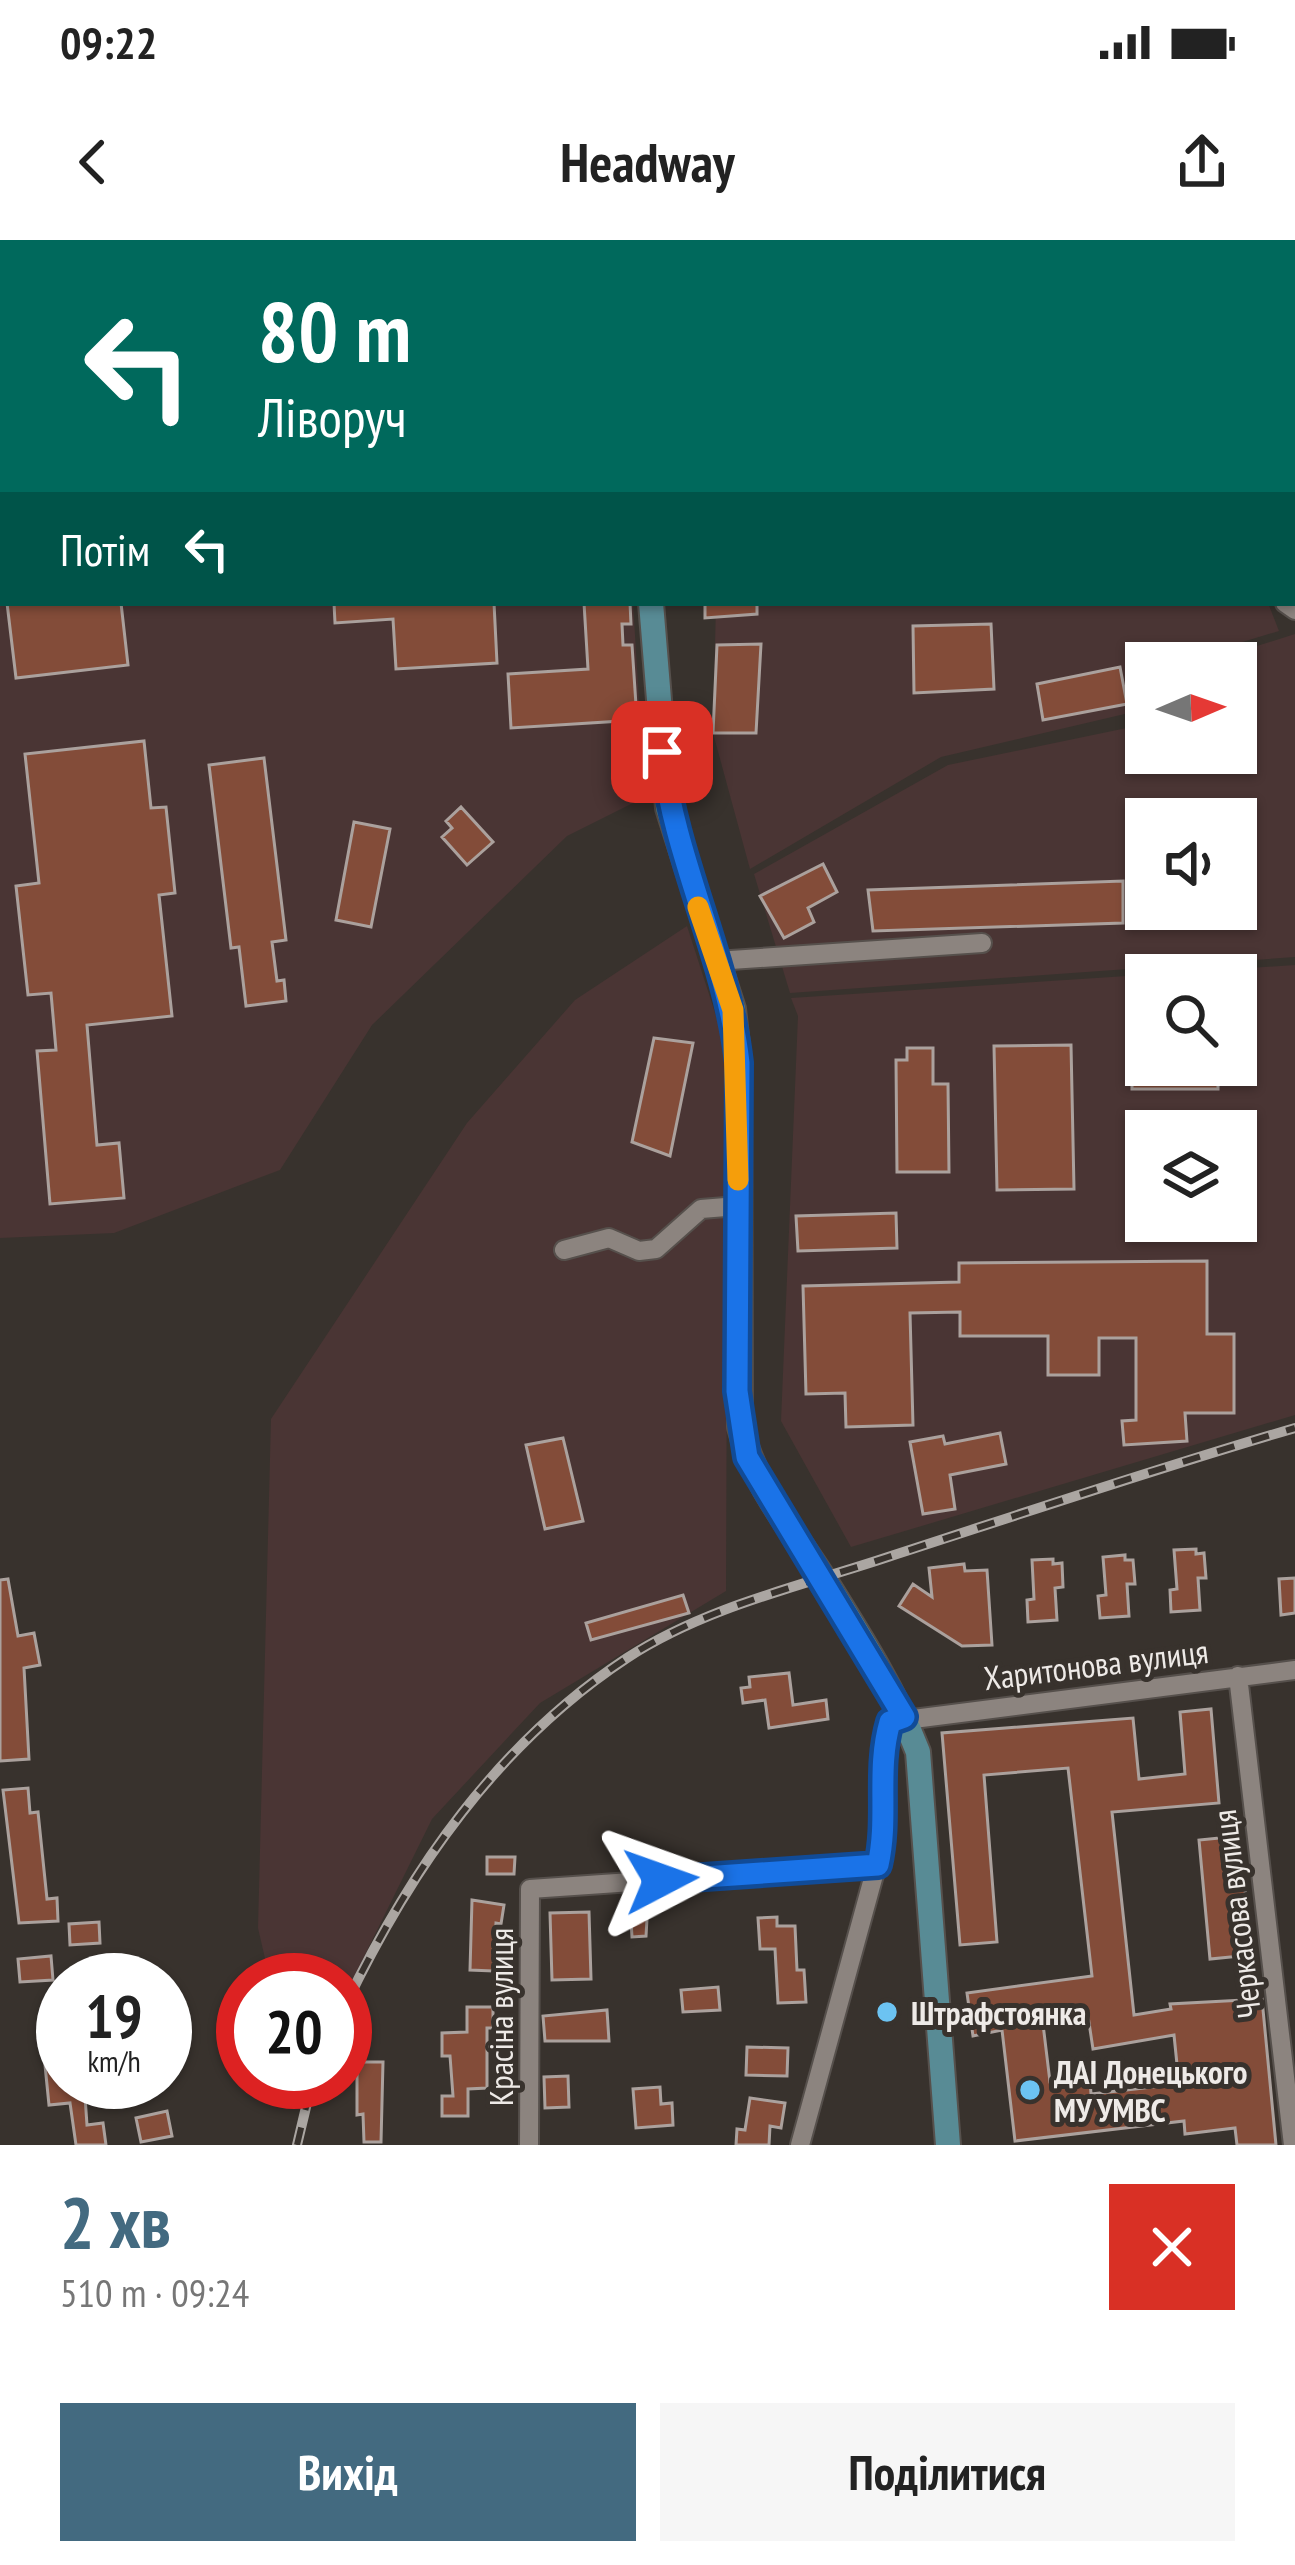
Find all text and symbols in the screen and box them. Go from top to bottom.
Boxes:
text: 09:22 [60,13,157,71]
text: Headway [560,127,735,197]
icon: back [60,129,126,195]
icon: share [1169,129,1235,195]
text: 80 m [258,276,411,385]
icon: left [60,288,216,444]
text: Ліворуч [258,382,407,452]
icon: left [174,516,240,582]
text: Потім [60,520,150,578]
north arrow [1125,642,1257,774]
map controls [1125,642,1257,1242]
pin [611,701,713,803]
icon: arrive [629,719,695,785]
button: sound [1125,798,1257,930]
button: search [1125,954,1257,1086]
button: layers [1125,1110,1257,1242]
street label: Харитонова вулиця [981,1629,1211,1699]
street label: Черкасова вулиця [1202,1807,1270,2021]
position arrow [598,1817,724,1943]
street label: Красіна вулиця [479,1928,522,2106]
speed limit sign: 20 [216,1953,372,2109]
text: 19 [85,1977,143,2055]
place label: Штрафстоянка [911,1991,1087,2034]
marker: Штрафстоянка [874,1999,900,2025]
text: km/h [87,2041,141,2080]
place label: ДАІ Донецького МУ УМВС [1054,2050,1247,2131]
marker: ДАІ Донецького МУ УМВС [1017,2077,1043,2103]
text: 2 хв [60,2175,171,2268]
button: close [1109,2184,1235,2310]
text: 510 m · 09:24 [60,2267,249,2318]
button: Вихід [60,2403,636,2541]
button: Поділитися [660,2403,1235,2541]

